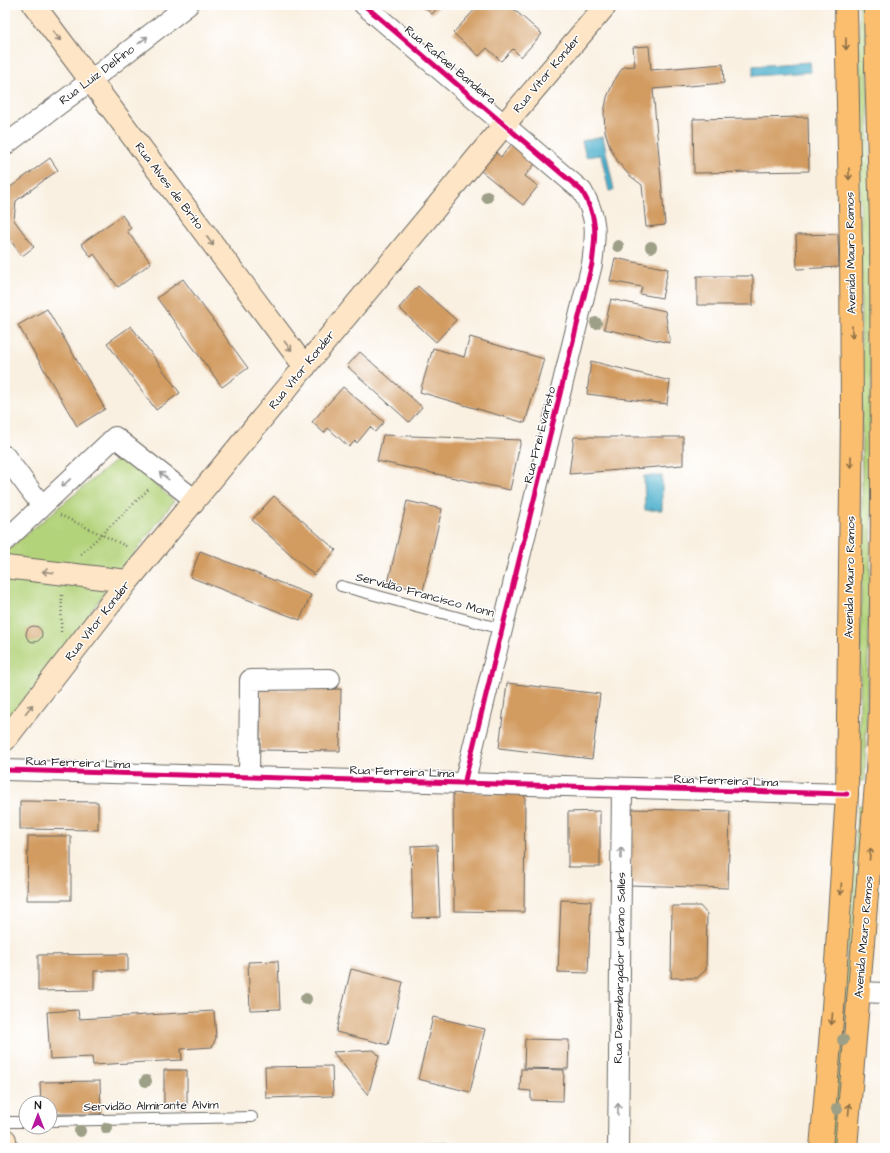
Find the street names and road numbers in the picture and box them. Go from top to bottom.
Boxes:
street label: Rua Rafael Bandeira [401,22,499,108]
street label: Rua Vitor Konder [509,31,585,117]
street label: Rua Luiz Delfino [56,41,138,109]
street label: Rua Alves de Brito [131,139,207,233]
street label: Avenida Mauro Ramos [841,192,861,314]
street label: Rua Vitor Konder [265,327,339,413]
street label: Rua Frei Evaristo [520,385,560,485]
street label: Avenida Mauro Ramos [840,516,860,638]
street label: Servidão Francisco Monn [354,568,496,622]
street label: Rua Vitor Konder [61,577,135,665]
street label: Rua Ferreira Lima [25,753,131,773]
street label: Rua Ferreira Lima [349,762,455,782]
street label: Rua Ferreira Lima [673,771,779,791]
street label: Rua Desembargador Urbano Salles [610,872,631,1064]
street label: Avenida Mauro Ramos [850,875,878,999]
street label: Servidão Almirante Alvim [83,1096,219,1116]

